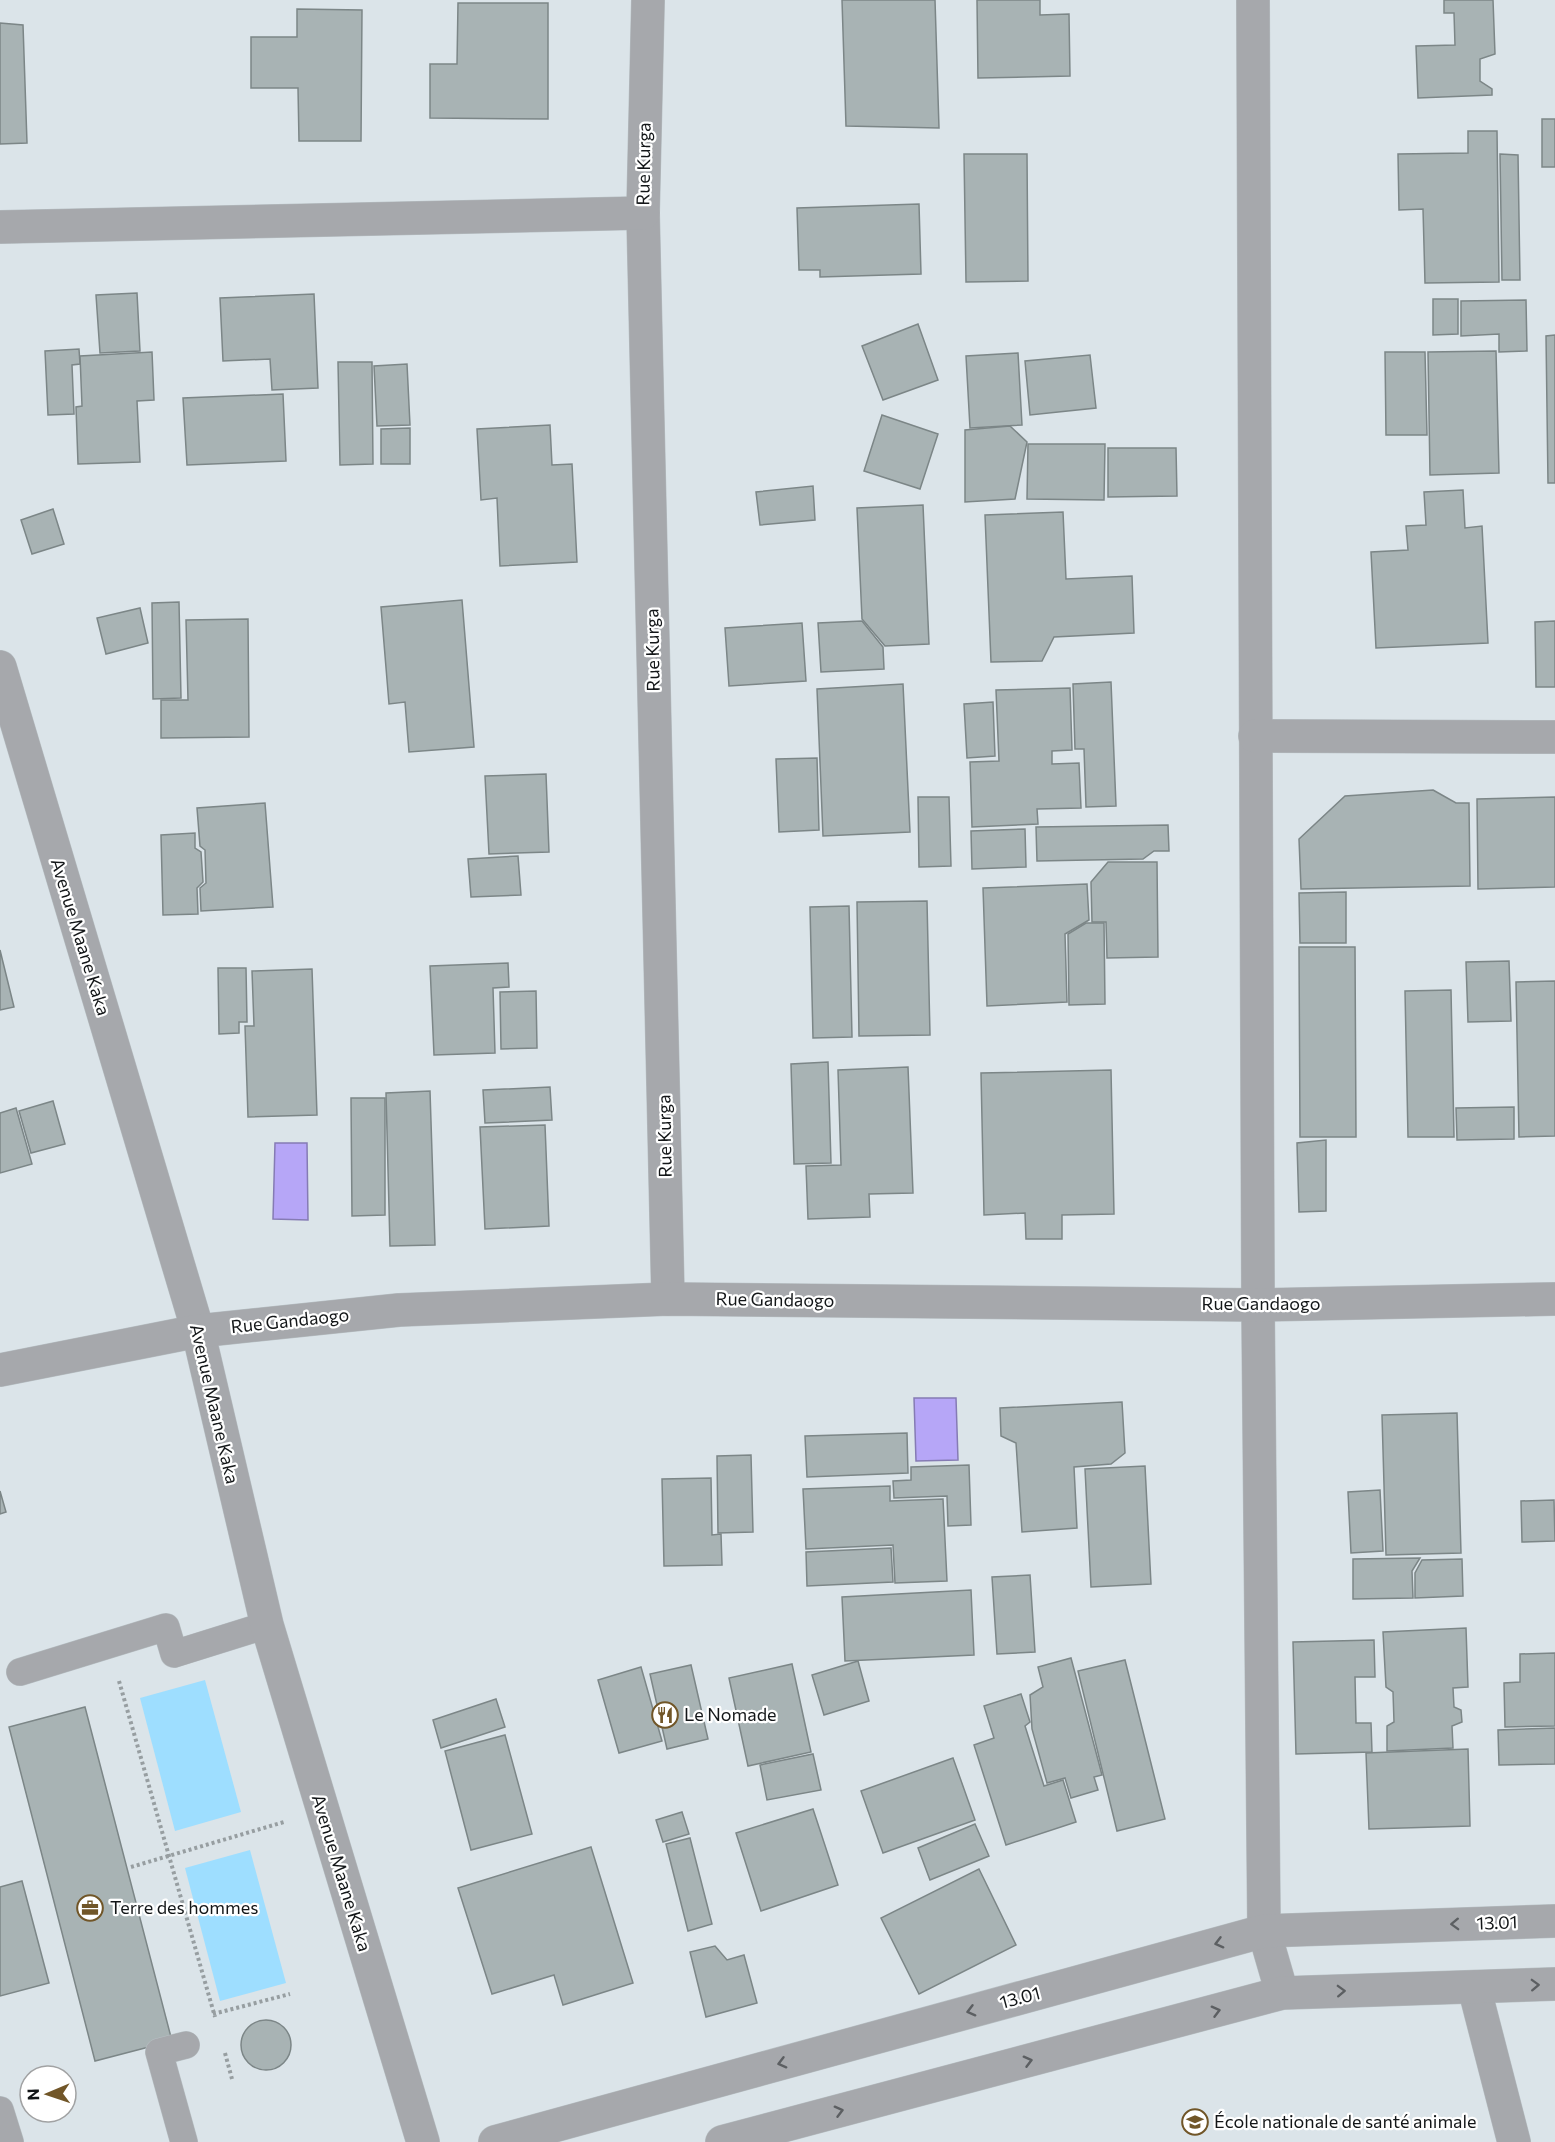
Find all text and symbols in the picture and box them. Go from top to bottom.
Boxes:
street label: Rue Kurga [631,122,655,206]
street label: Rue Kurga [640,608,664,692]
street label: Avenue Maane Kaka [47,855,115,1018]
street label: Rue Kurga [652,1094,676,1178]
street label: Rue Gandaogo [715,1287,835,1311]
street label: Rue Gandaogo [1202,1292,1320,1314]
street label: Rue Gandaogo [230,1303,350,1337]
street label: Avenue Maane Kaka [186,1322,244,1486]
restaurant icon: Le Nomade [650,1700,680,1730]
place label: Le Nomade [684,1703,777,1725]
street label: Avenue Maane Kaka [308,1791,376,1954]
office icon: Terre des hommes [75,1893,105,1923]
place label: Terre des hommes [110,1896,258,1918]
street label: 13.01 [1476,1910,1518,1934]
one-way arrow [1450,1918,1459,1930]
one-way arrow [1214,1936,1225,1948]
one-way arrow [1531,1978,1540,1991]
street label: 13.01 [997,1981,1042,2013]
one-way arrow [1336,1985,1345,1998]
one-way arrow [966,2004,976,2017]
one-way arrow [1211,2006,1221,2018]
one-way arrow [778,2056,788,2068]
one-way arrow [1022,2056,1033,2068]
north arrow [18,2064,78,2124]
text: N [23,2088,42,2101]
one-way arrow [834,2106,844,2118]
school or university icon: École nationale de santé animale [1180,2107,1210,2137]
place label: École nationale de santé animale [1214,2110,1477,2132]

